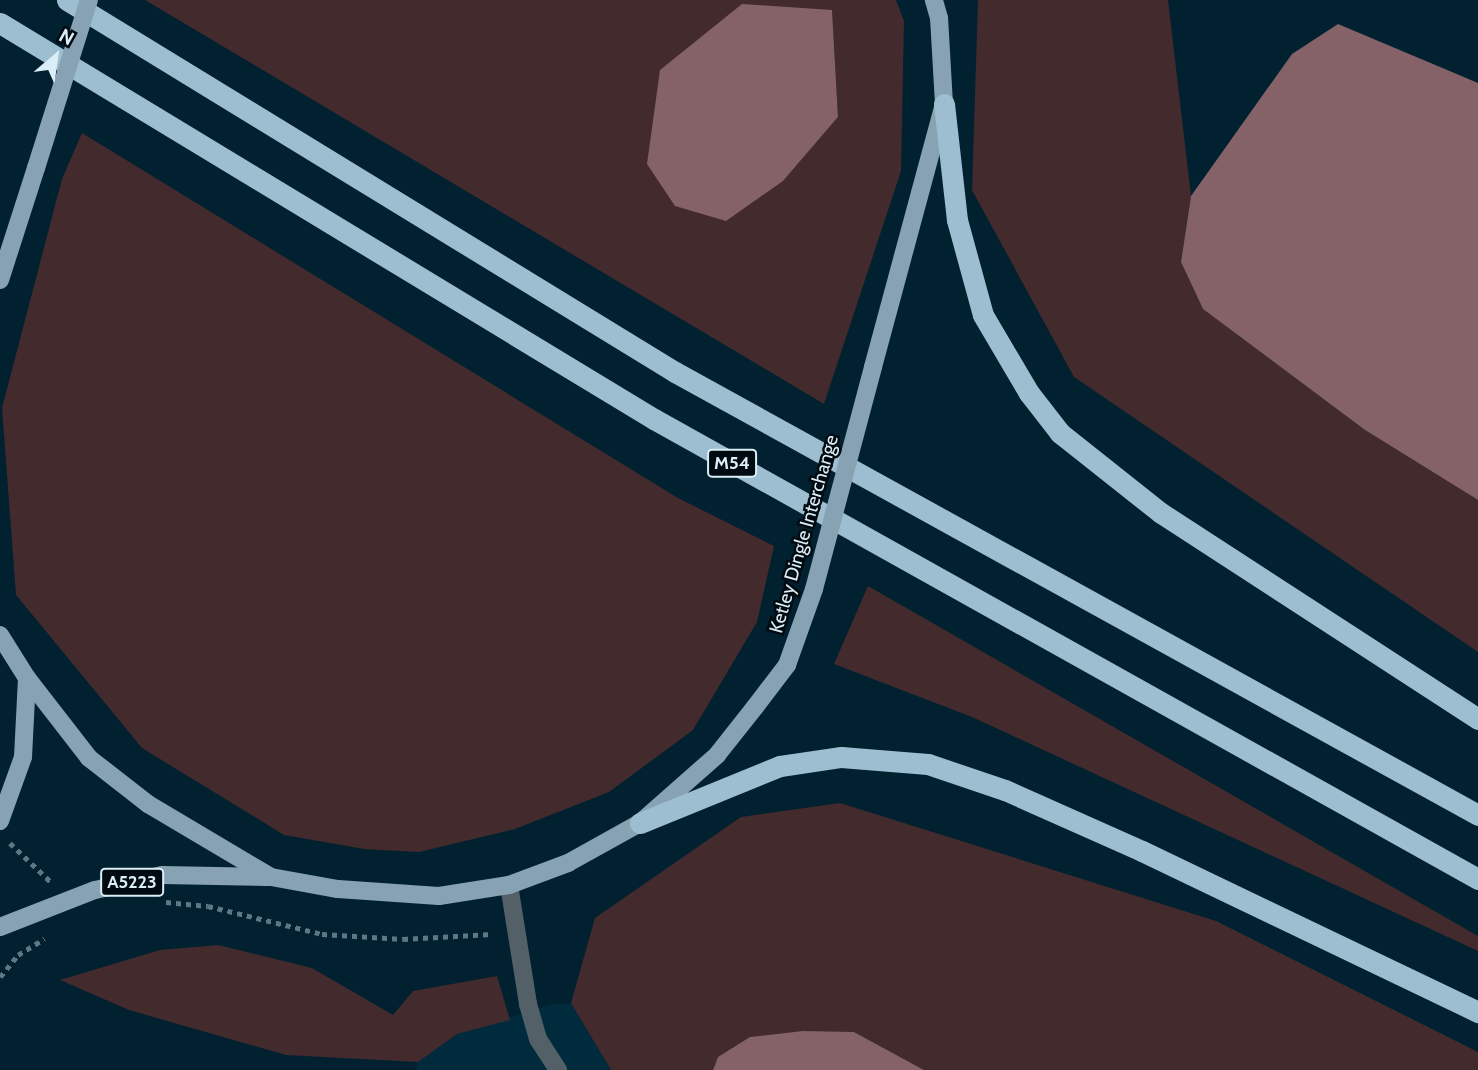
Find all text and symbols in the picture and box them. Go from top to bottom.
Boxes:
north arrow [21,21,91,91]
text: N [55,24,78,51]
street label: Ketley Dingle Interchange [765,432,843,636]
road number: M54 [706,448,758,477]
road number: A5223 [99,868,165,897]

